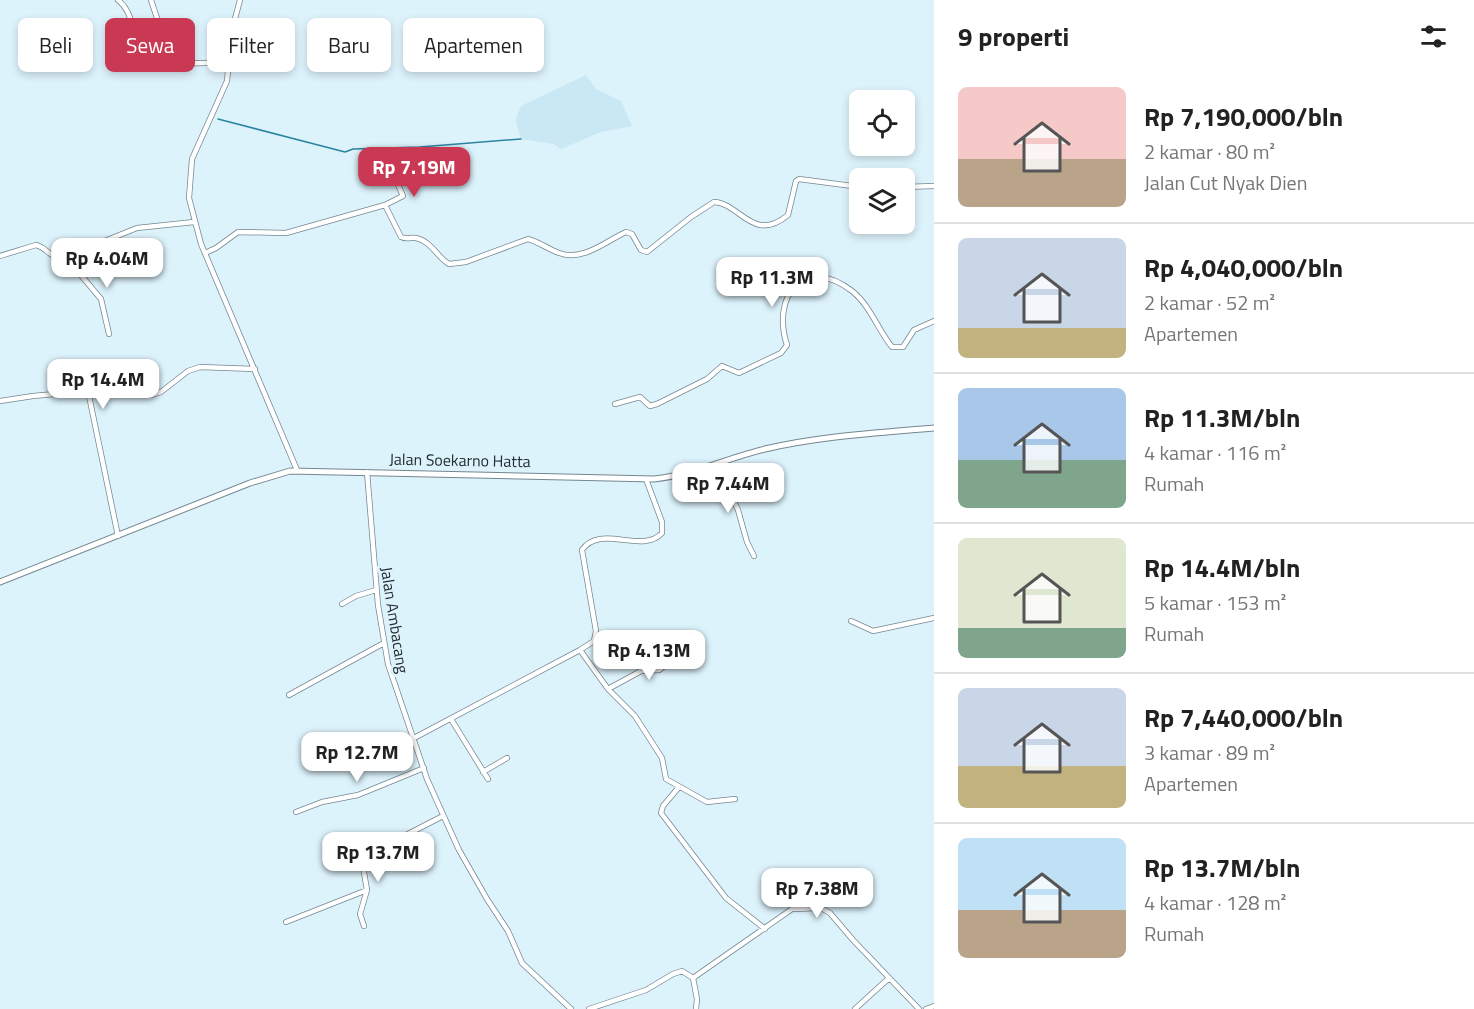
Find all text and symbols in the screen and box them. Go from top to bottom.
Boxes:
text: 9 properti [958,17,1069,56]
chip: Beli [18,18,93,72]
chip: Sewa [105,18,195,72]
chip: Filter [207,18,295,72]
chip: Baru [307,18,391,72]
chip: Apartemen [403,18,544,72]
icon: filters [1417,20,1450,53]
map controls [849,90,915,234]
button: locate [849,90,915,156]
text: Rp 7,190,000/bln [1144,97,1343,136]
icon: home [1006,111,1078,183]
text: 2 kamar · 80 m² [1144,136,1275,167]
pin: Rp 7.19M [352,147,476,198]
text: Rp 7.19M [372,151,456,182]
text: Jalan Cut Nyak Dien [1144,167,1307,198]
button: layers [849,168,915,234]
pin: Rp 4.04M [45,238,169,289]
text: Rp 4.04M [65,242,149,273]
text: Rp 4,040,000/bln [1144,248,1343,287]
pin: Rp 11.3M [710,257,834,308]
text: Rp 11.3M [730,261,814,292]
icon: home [1006,262,1078,334]
text: 2 kamar · 52 m² [1144,287,1275,318]
text: Apartemen [1144,318,1238,349]
pin: Rp 14.4M [41,359,165,410]
text: Rp 14.4M [61,363,145,394]
text: Rp 11.3M/bln [1144,398,1300,437]
icon: home [1006,412,1078,484]
text: 4 kamar · 116 m² [1144,437,1286,468]
street label: Jalan Soekarno Hatta [389,447,531,473]
pin: Rp 7.44M [666,463,790,514]
text: Rp 7.44M [686,467,770,498]
text: Rumah [1144,468,1204,499]
text: Rp 14.4M/bln [1144,548,1300,587]
icon: home [1006,562,1078,634]
street label: Jalan Ambacang [375,565,415,675]
text: 5 kamar · 153 m² [1144,587,1286,618]
text: Rumah [1144,618,1204,649]
pin: Rp 4.13M [587,630,711,681]
text: Rp 4.13M [607,634,691,665]
text: Rp 7,440,000/bln [1144,698,1343,737]
icon: home [1006,712,1078,784]
pin: Rp 12.7M [295,732,419,783]
text: Rp 12.7M [315,736,399,767]
text: 3 kamar · 89 m² [1144,737,1275,768]
text: Apartemen [1144,768,1238,799]
pin: Rp 13.7M [316,832,440,883]
text: Rp 13.7M [336,836,420,867]
text: Rp 13.7M/bln [1144,848,1300,887]
icon: home [1006,862,1078,934]
pin: Rp 7.38M [755,868,879,919]
text: Rp 7.38M [775,872,859,903]
text: 4 kamar · 128 m² [1144,887,1286,918]
text: Rumah [1144,918,1204,949]

